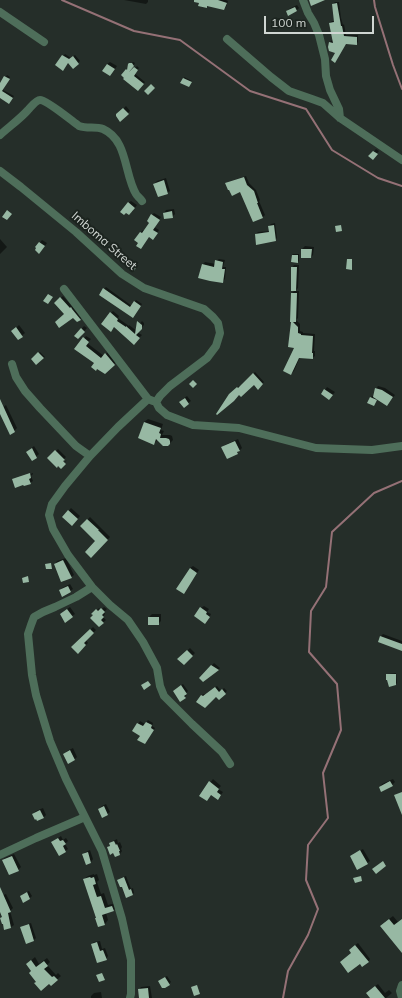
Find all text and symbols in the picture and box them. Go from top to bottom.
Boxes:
scale bar [266,8,376,34]
text: 100 m [271,15,306,30]
street label: Imboma Street [68,209,140,273]

